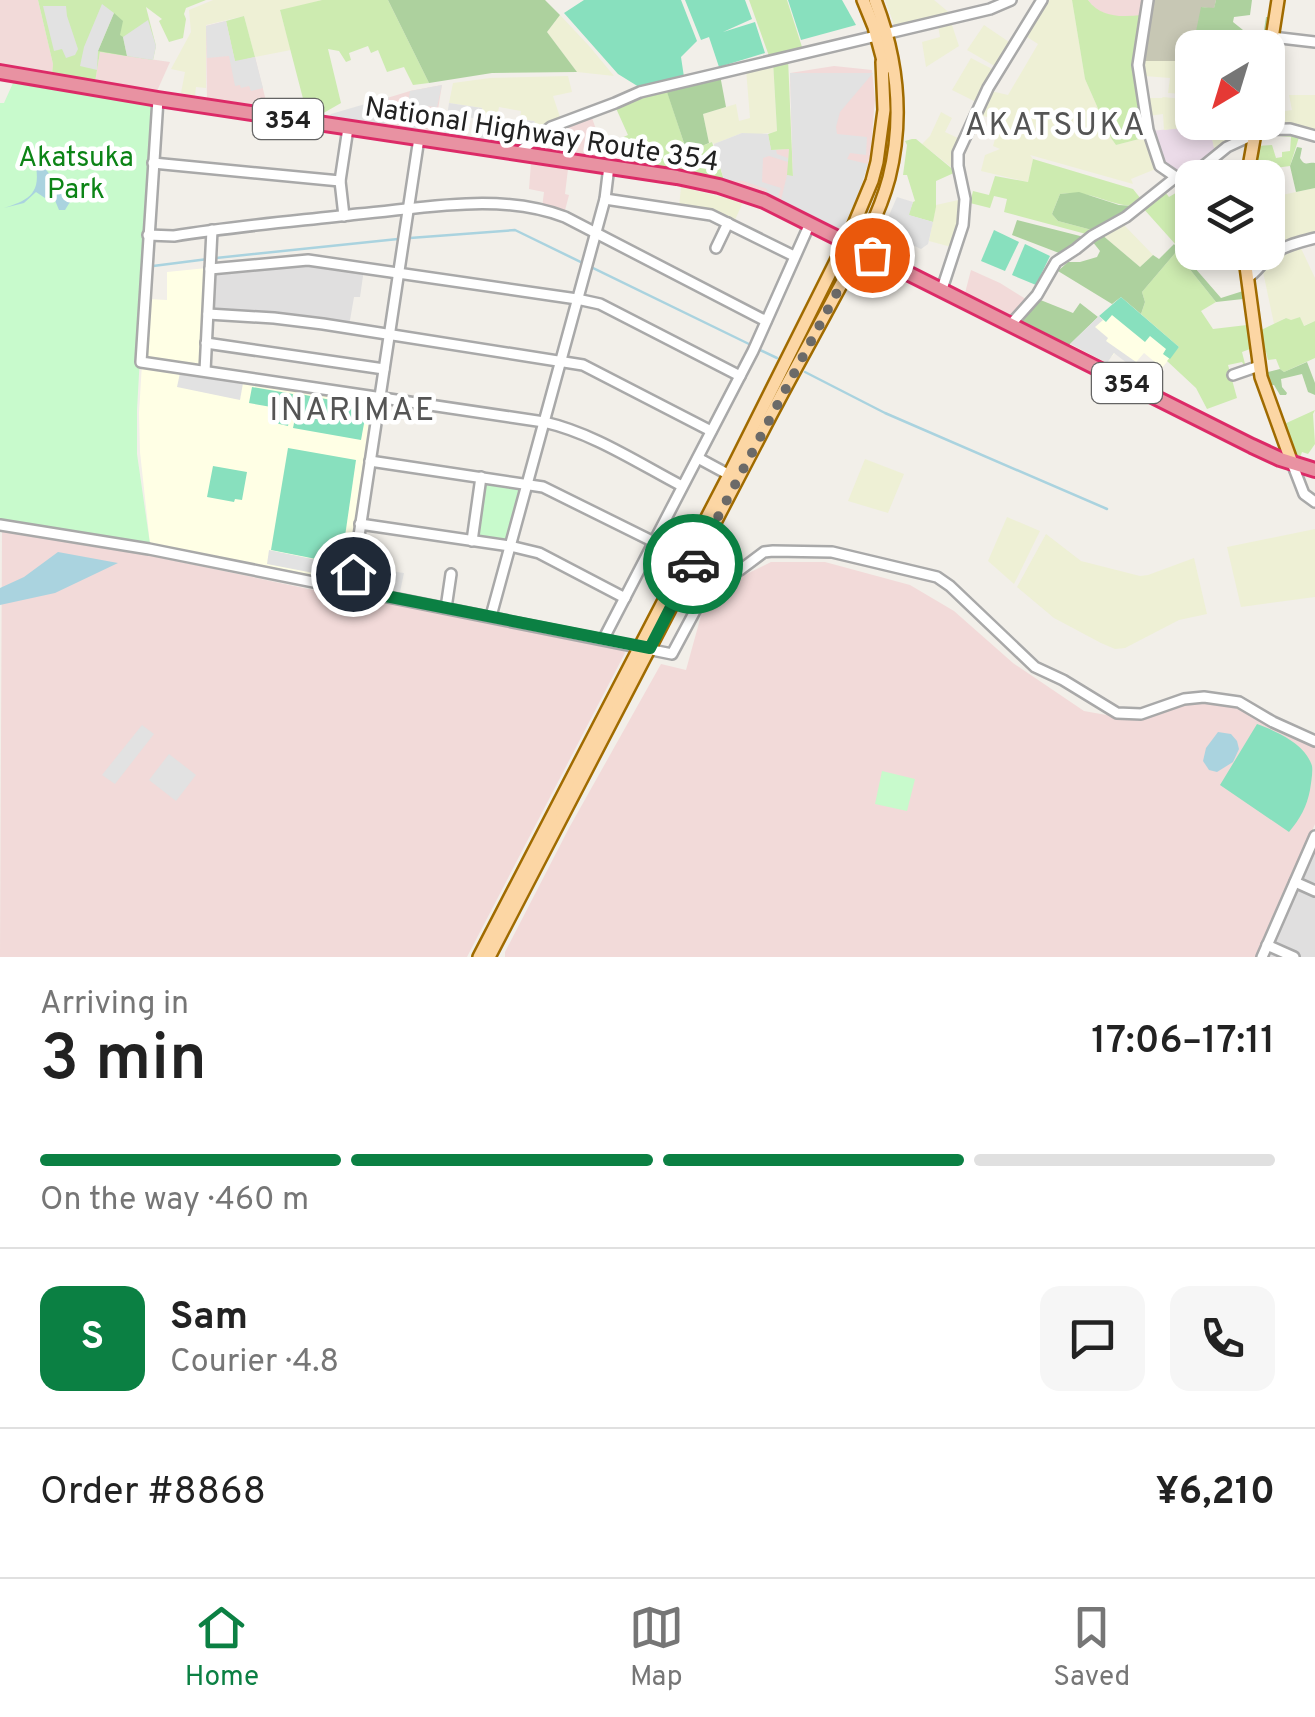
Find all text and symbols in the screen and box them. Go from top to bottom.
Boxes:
north arrow [1175,30,1285,140]
map controls [1175,30,1285,270]
street label: National Highway Route 354 [362,90,721,182]
road number: 354 [253,99,323,139]
district label: AKATSUKA [965,107,1147,147]
park label: Akatsuka Park [18,141,134,209]
button: layers [1175,160,1285,270]
pin [830,213,915,298]
icon: bag [845,228,900,283]
road number: 354 [1092,363,1162,403]
district label: INARIMAE [269,392,437,432]
courier [643,514,743,614]
pin [311,532,396,617]
icon: car [666,537,721,592]
icon: home [326,547,381,602]
text: Arriving in [40,985,189,1025]
text: 17:06–17:11 [1091,1018,1275,1067]
text: 3 min [40,1021,207,1103]
text: On the way · 460 m [40,1181,309,1221]
button: chat [1040,1286,1145,1391]
button: phone [1170,1286,1275,1391]
text: Sam [170,1294,248,1343]
text: S [81,1314,104,1363]
text: Courier · 4.8 [170,1343,339,1383]
text: Order #8868 [40,1469,266,1518]
text: ¥6,210 [1156,1469,1275,1518]
tab: Home [185,1600,259,1696]
tab: Map [629,1600,684,1696]
tab: Saved [1053,1600,1130,1696]

